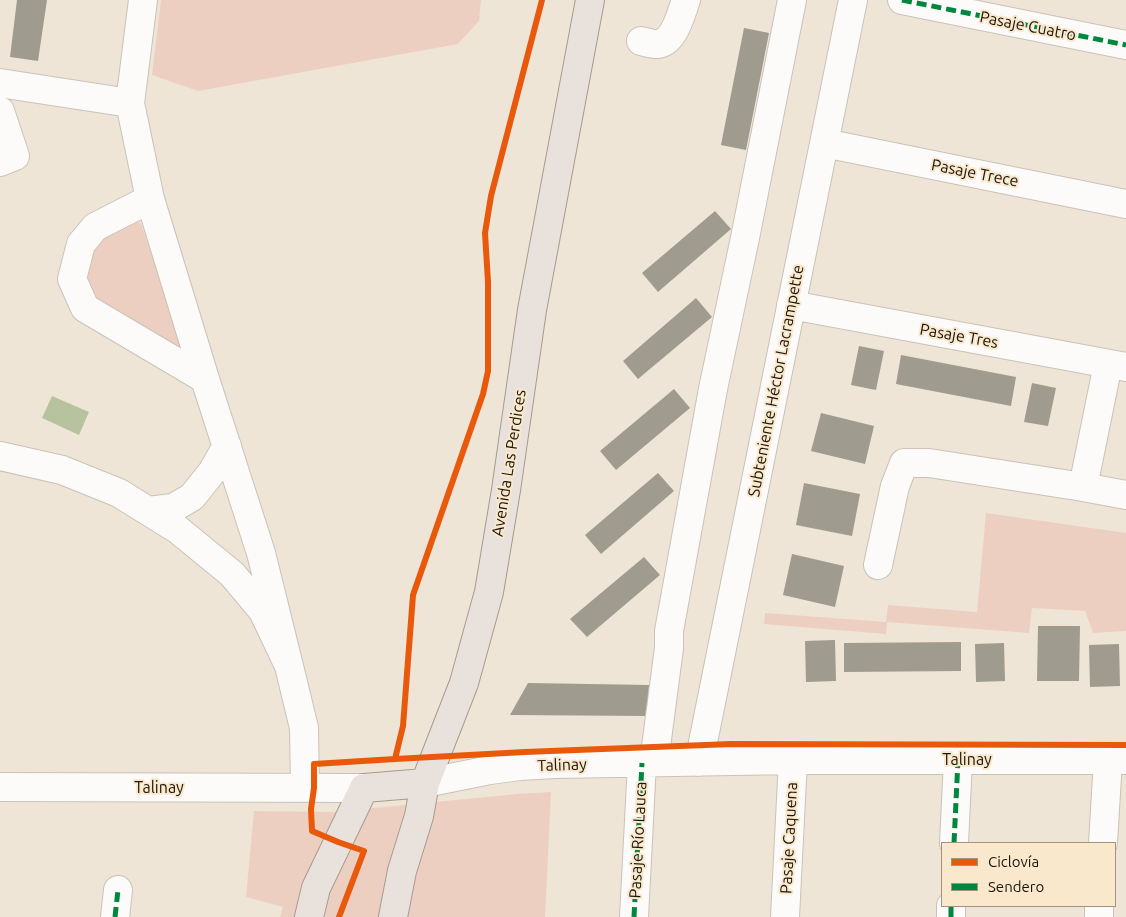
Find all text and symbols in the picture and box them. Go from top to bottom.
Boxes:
street label: Pasaje Cuatro [978,7,1078,45]
street label: Pasaje Trece [930,155,1020,191]
street label: Subteniente Héctor Lacrampette [744,263,808,499]
street label: Pasaje Tres [918,320,1000,352]
street label: Avenida Las Perdices [488,388,530,538]
street label: Talinay [942,750,992,770]
street label: Talinay [537,755,587,775]
street label: Talinay [134,778,184,798]
street label: Pasaje Río Lauca [625,781,651,899]
street label: Pasaje Caquena [776,782,802,894]
legend [941,842,1116,907]
text: Ciclovía [988,853,1039,870]
text: Sendero [988,878,1044,895]

